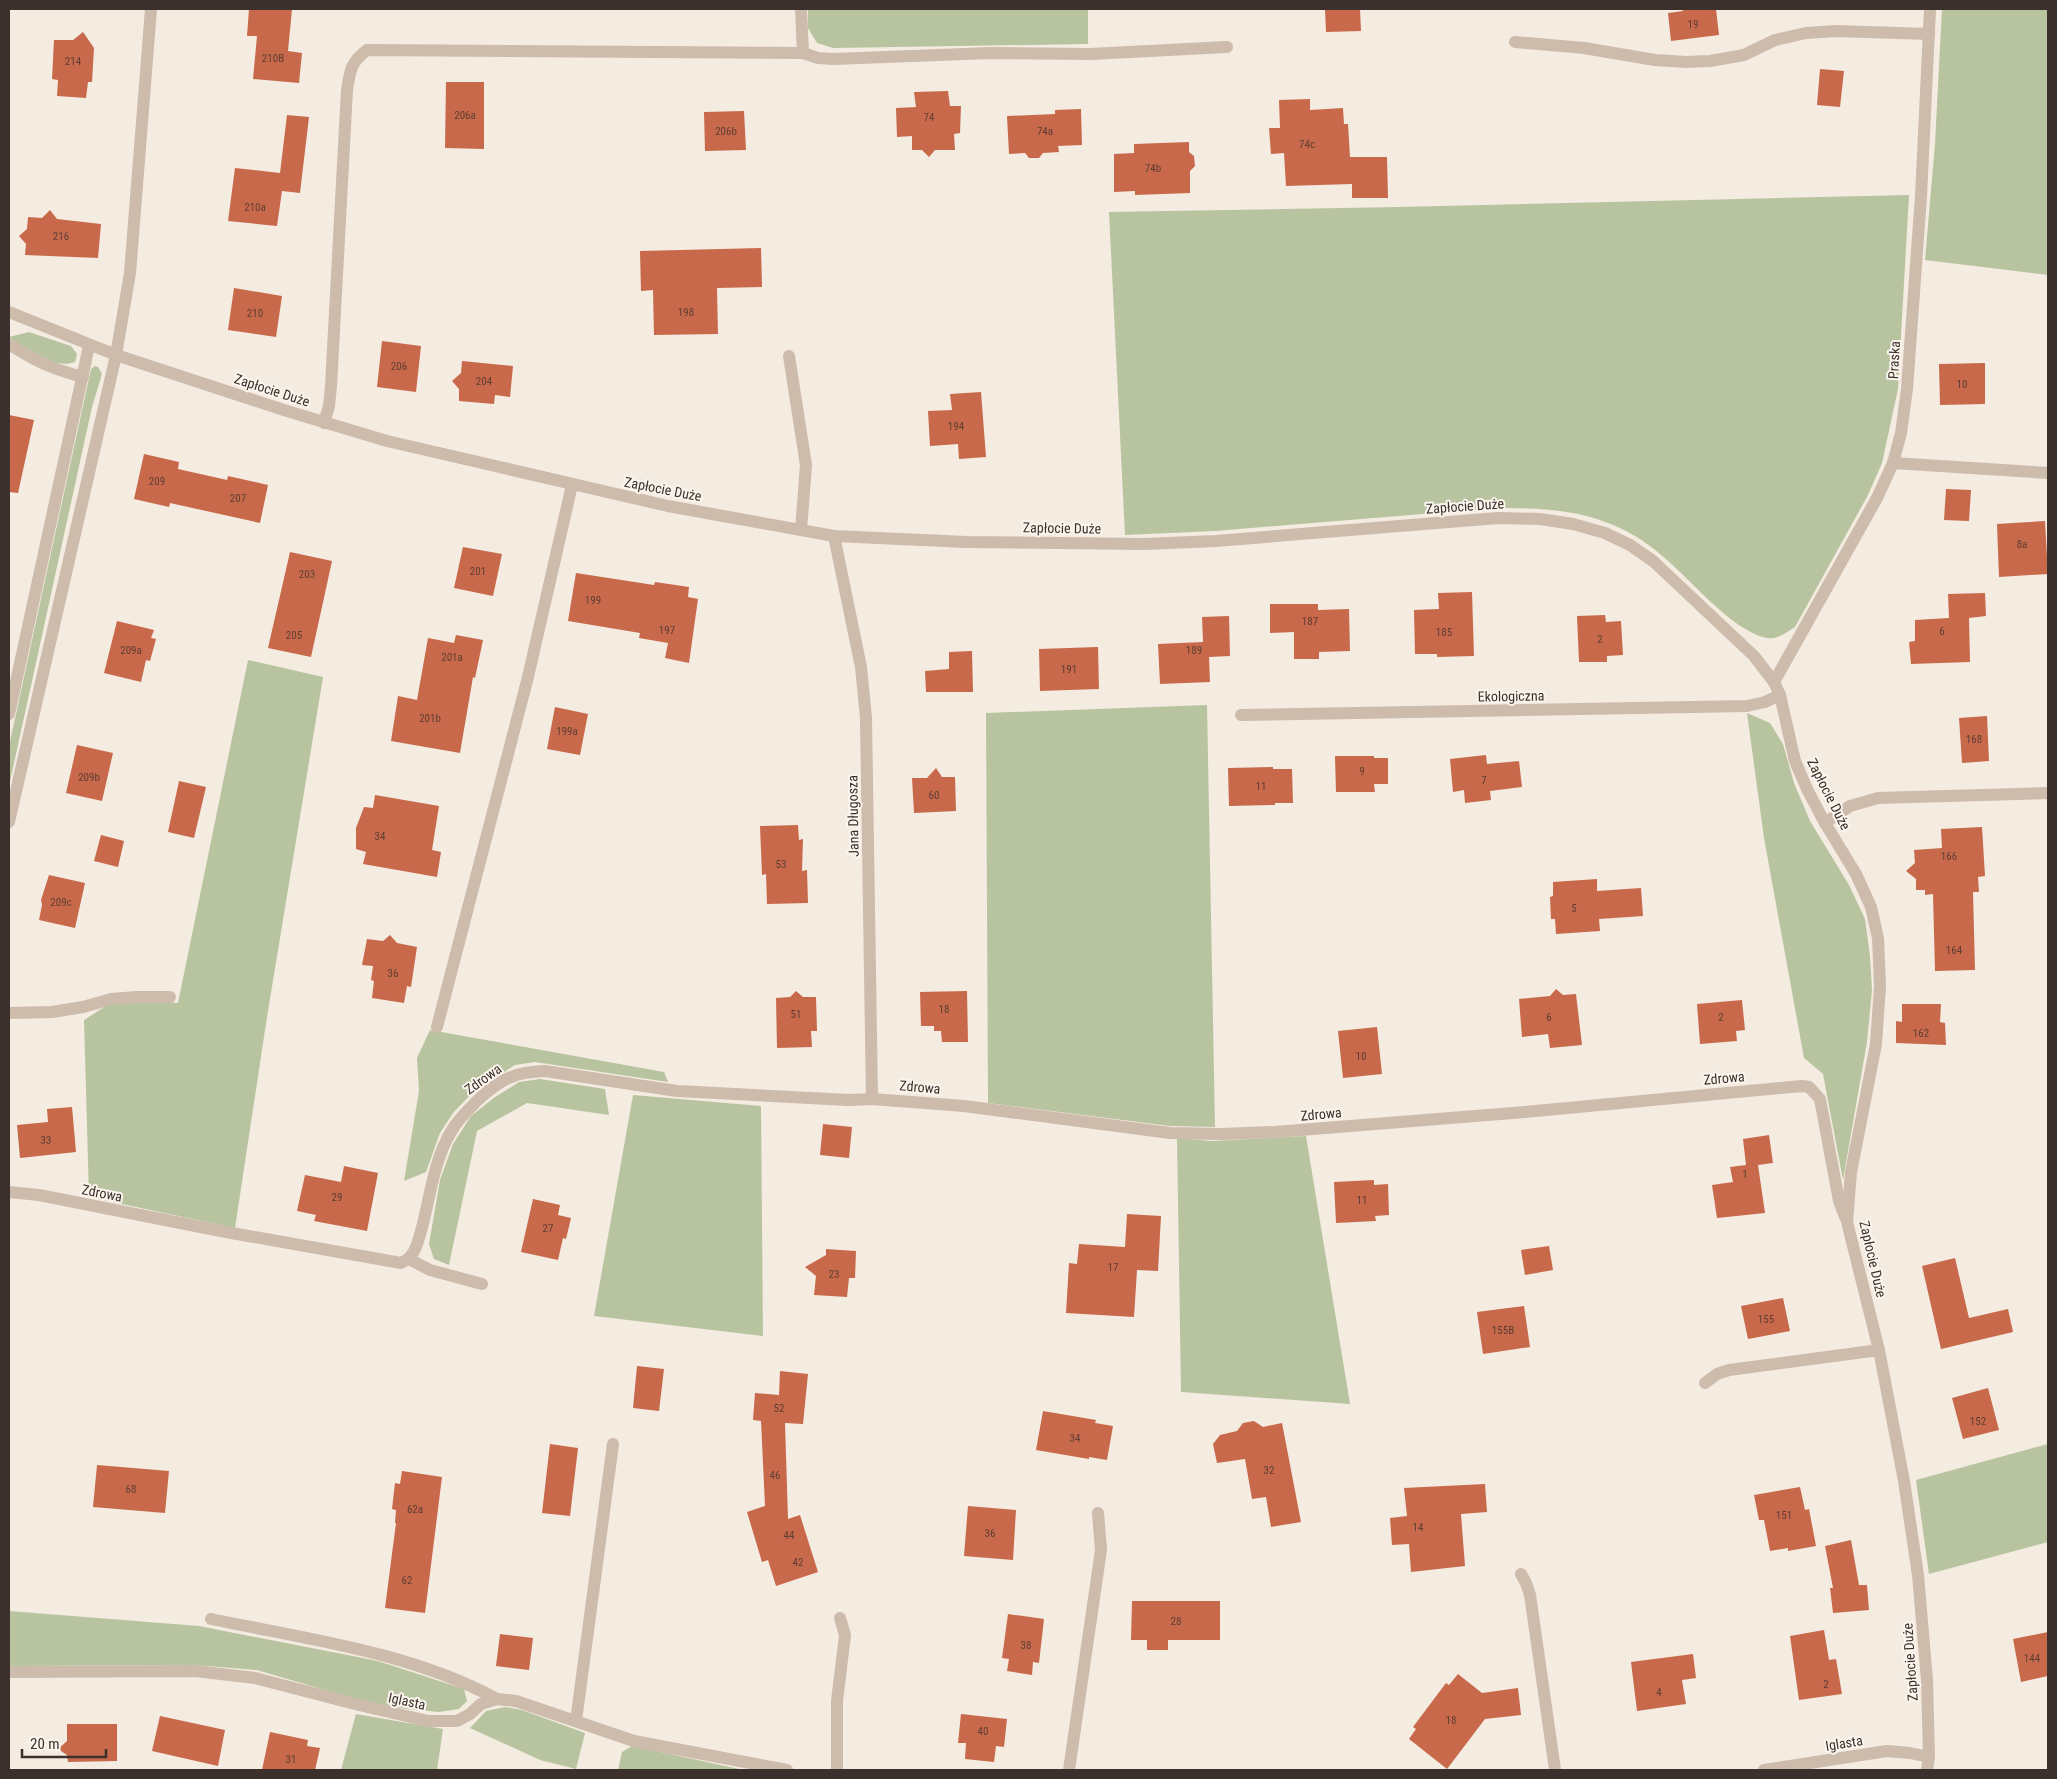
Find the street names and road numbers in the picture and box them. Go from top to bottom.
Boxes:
street label: Praska [1885,341,1903,379]
street label: Zapłocie Duże [232,370,312,410]
street label: Zapłocie Duże [623,474,703,504]
street label: Zapłocie Duże [1425,495,1505,517]
street label: Zapłocie Duże [1023,519,1102,537]
street label: Ekologiczna [1477,687,1545,705]
street label: Zapłocie Duże [1804,755,1854,833]
street label: Jana Długosza [844,775,862,857]
street label: Zdrowa [462,1060,504,1098]
street label: Zdrowa [1703,1068,1745,1088]
street label: Zdrowa [899,1077,941,1097]
street label: Zdrowa [1300,1104,1342,1124]
street label: Zdrowa [80,1181,124,1205]
street label: Zapłocie Duże [1856,1219,1890,1299]
street label: Zapłocie Duże [1899,1622,1921,1702]
street label: Iglasta [387,1689,427,1713]
street label: Iglasta [1824,1732,1864,1754]

